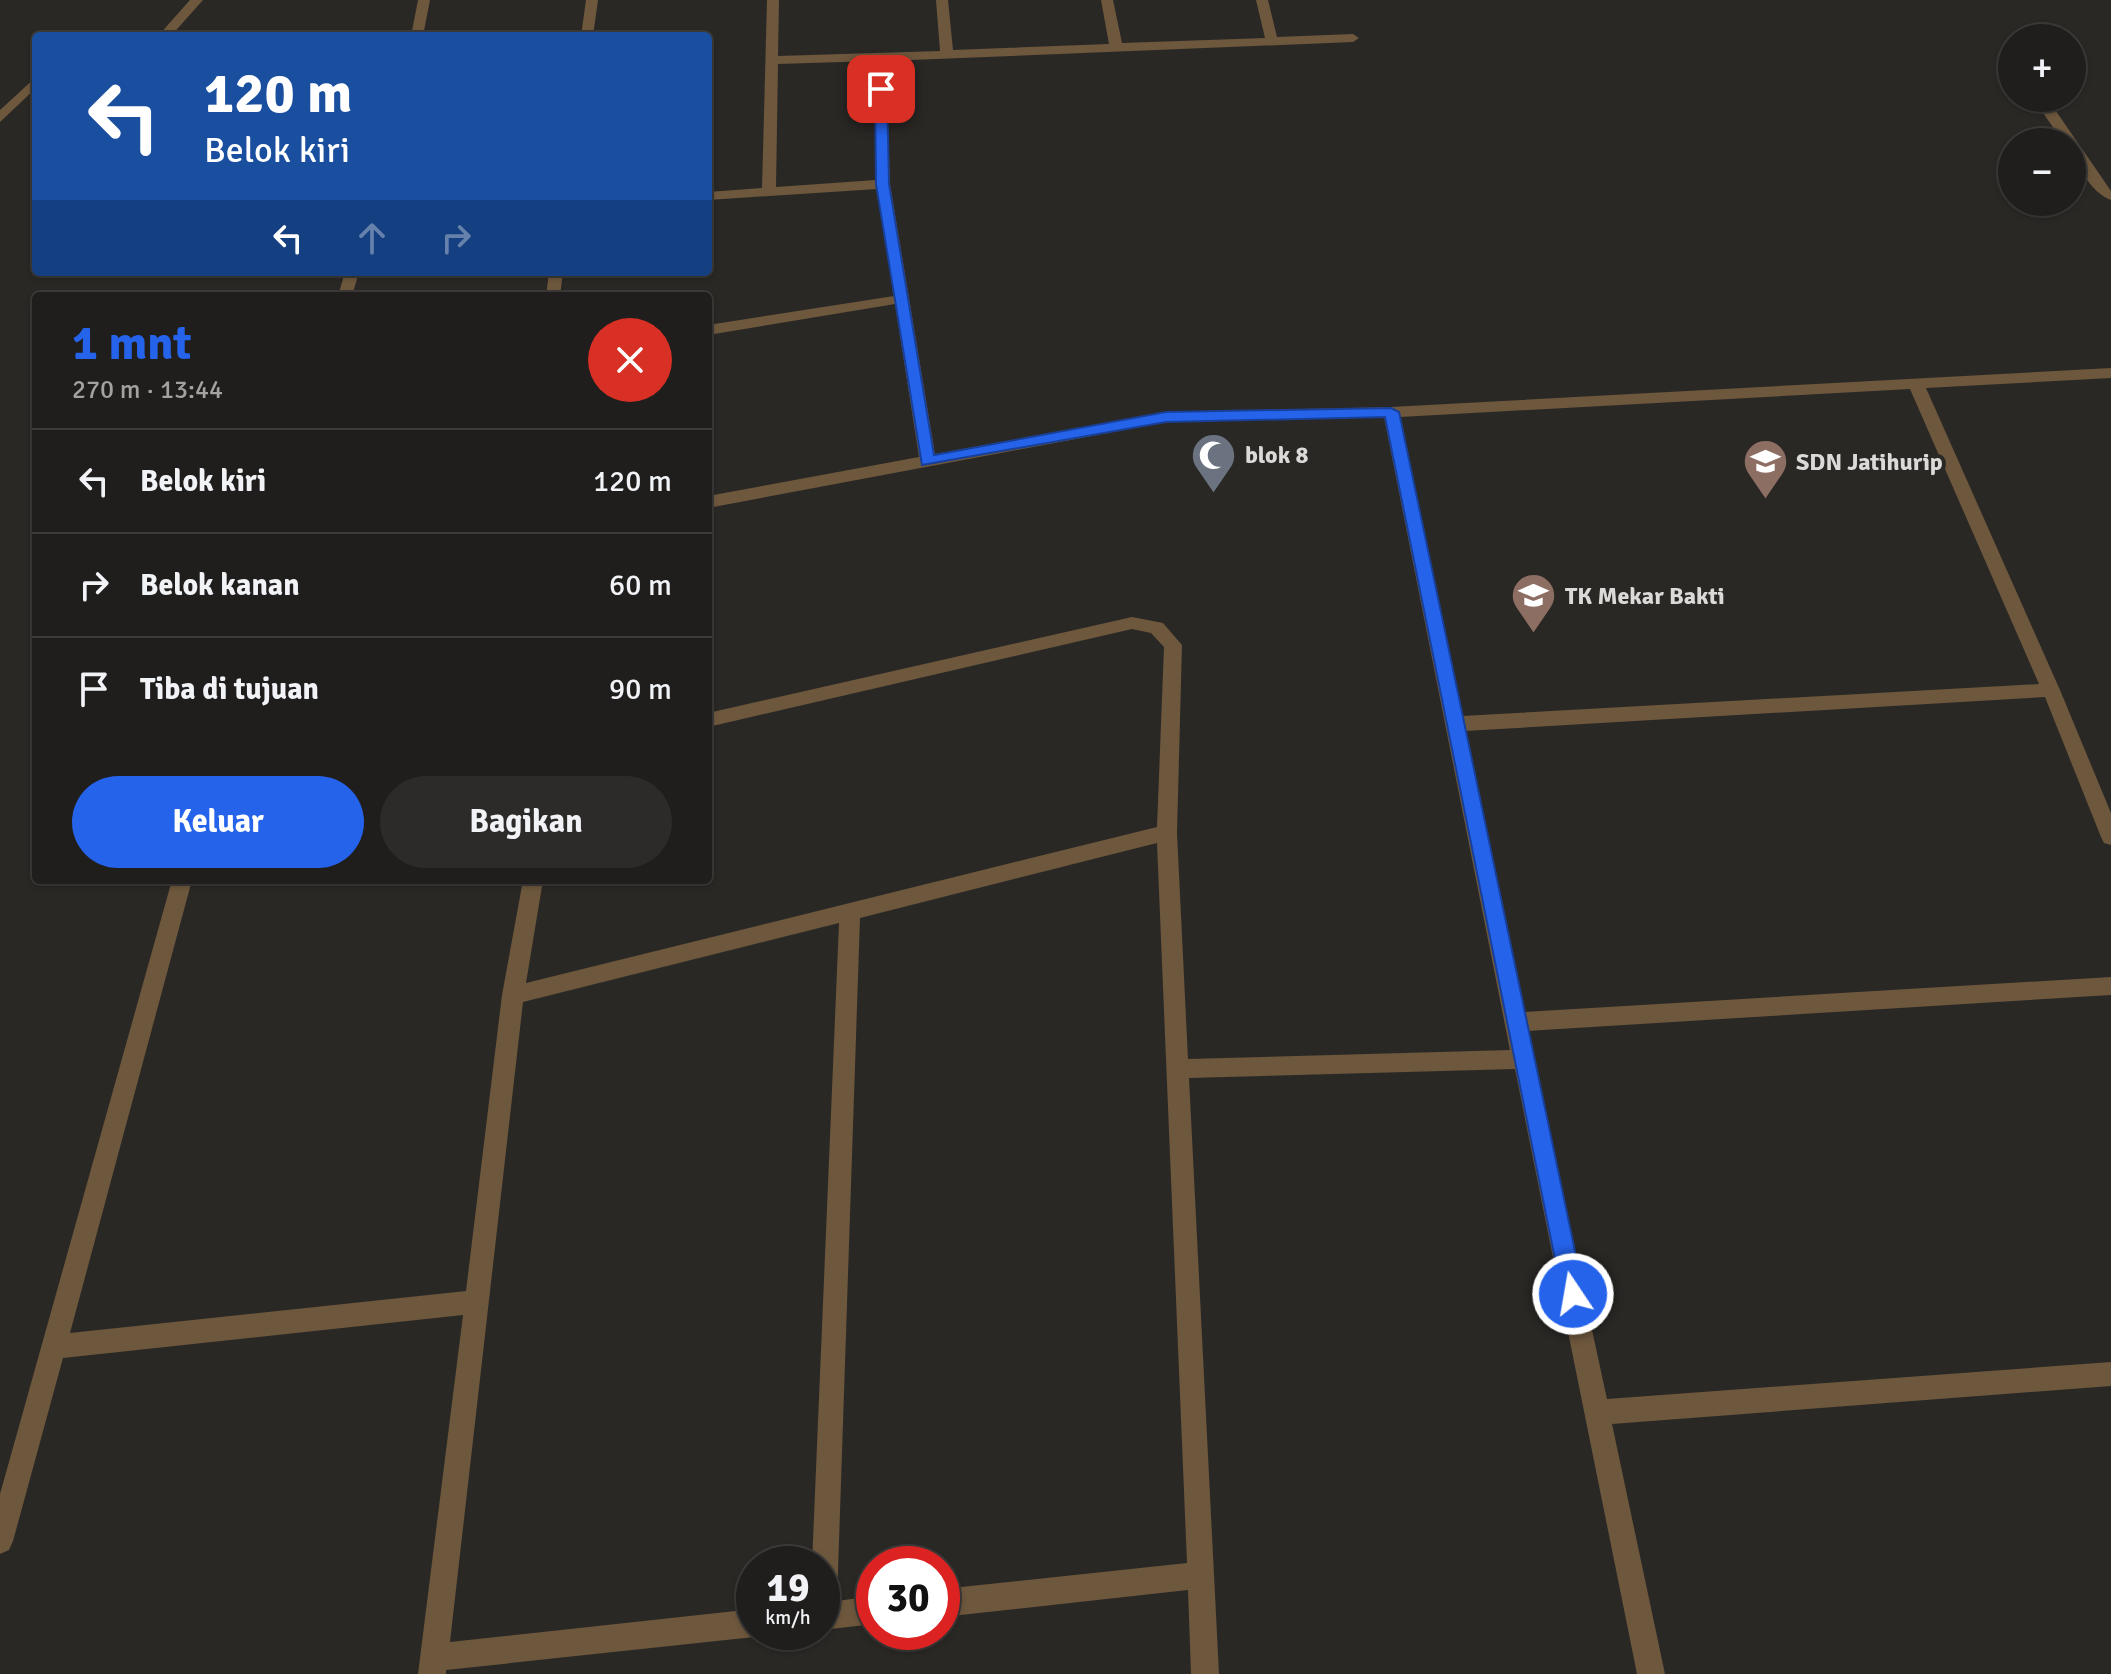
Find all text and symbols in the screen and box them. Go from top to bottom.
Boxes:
map controls [1998,24,2086,216]
button: + [1998,24,2086,112]
pin [847,55,915,123]
text: 120 m [204,59,352,128]
icon: left [72,64,176,168]
icon: arrive [859,67,903,111]
text: Belok kiri [204,128,350,173]
button: − [1998,128,2086,216]
icon: left [266,216,310,260]
icon: ahead [350,216,394,260]
icon: right [434,216,478,260]
text: 1 mnt [72,314,192,373]
button: close [588,318,672,402]
text: 270 m · 13:44 [72,374,223,406]
mosque icon: blok 8 [1190,431,1238,494]
school or university icon: SDN Jatihurip [1741,438,1789,501]
place label: blok 8 [1245,440,1308,470]
place label: SDN Jatihurip [1796,447,1943,477]
icon: left [72,459,116,503]
text: Belok kiri [140,463,266,500]
text: 120 m [593,463,672,500]
icon: right [72,563,116,607]
text: Belok kanan [140,567,300,604]
text: 60 m [609,567,672,604]
school or university icon: TK Mekar Bakti [1510,572,1558,635]
place label: TK Mekar Bakti [1565,581,1725,611]
icon: arrive [72,667,116,711]
text: Tiba di tujuan [140,671,319,708]
text: 90 m [609,671,672,708]
button: Keluar [72,776,364,868]
button: Bagikan [380,776,672,868]
position arrow [1531,1252,1615,1336]
speed limit sign: 30 [856,1546,960,1650]
text: 19 [766,1563,810,1613]
text: km/h [765,1605,811,1630]

